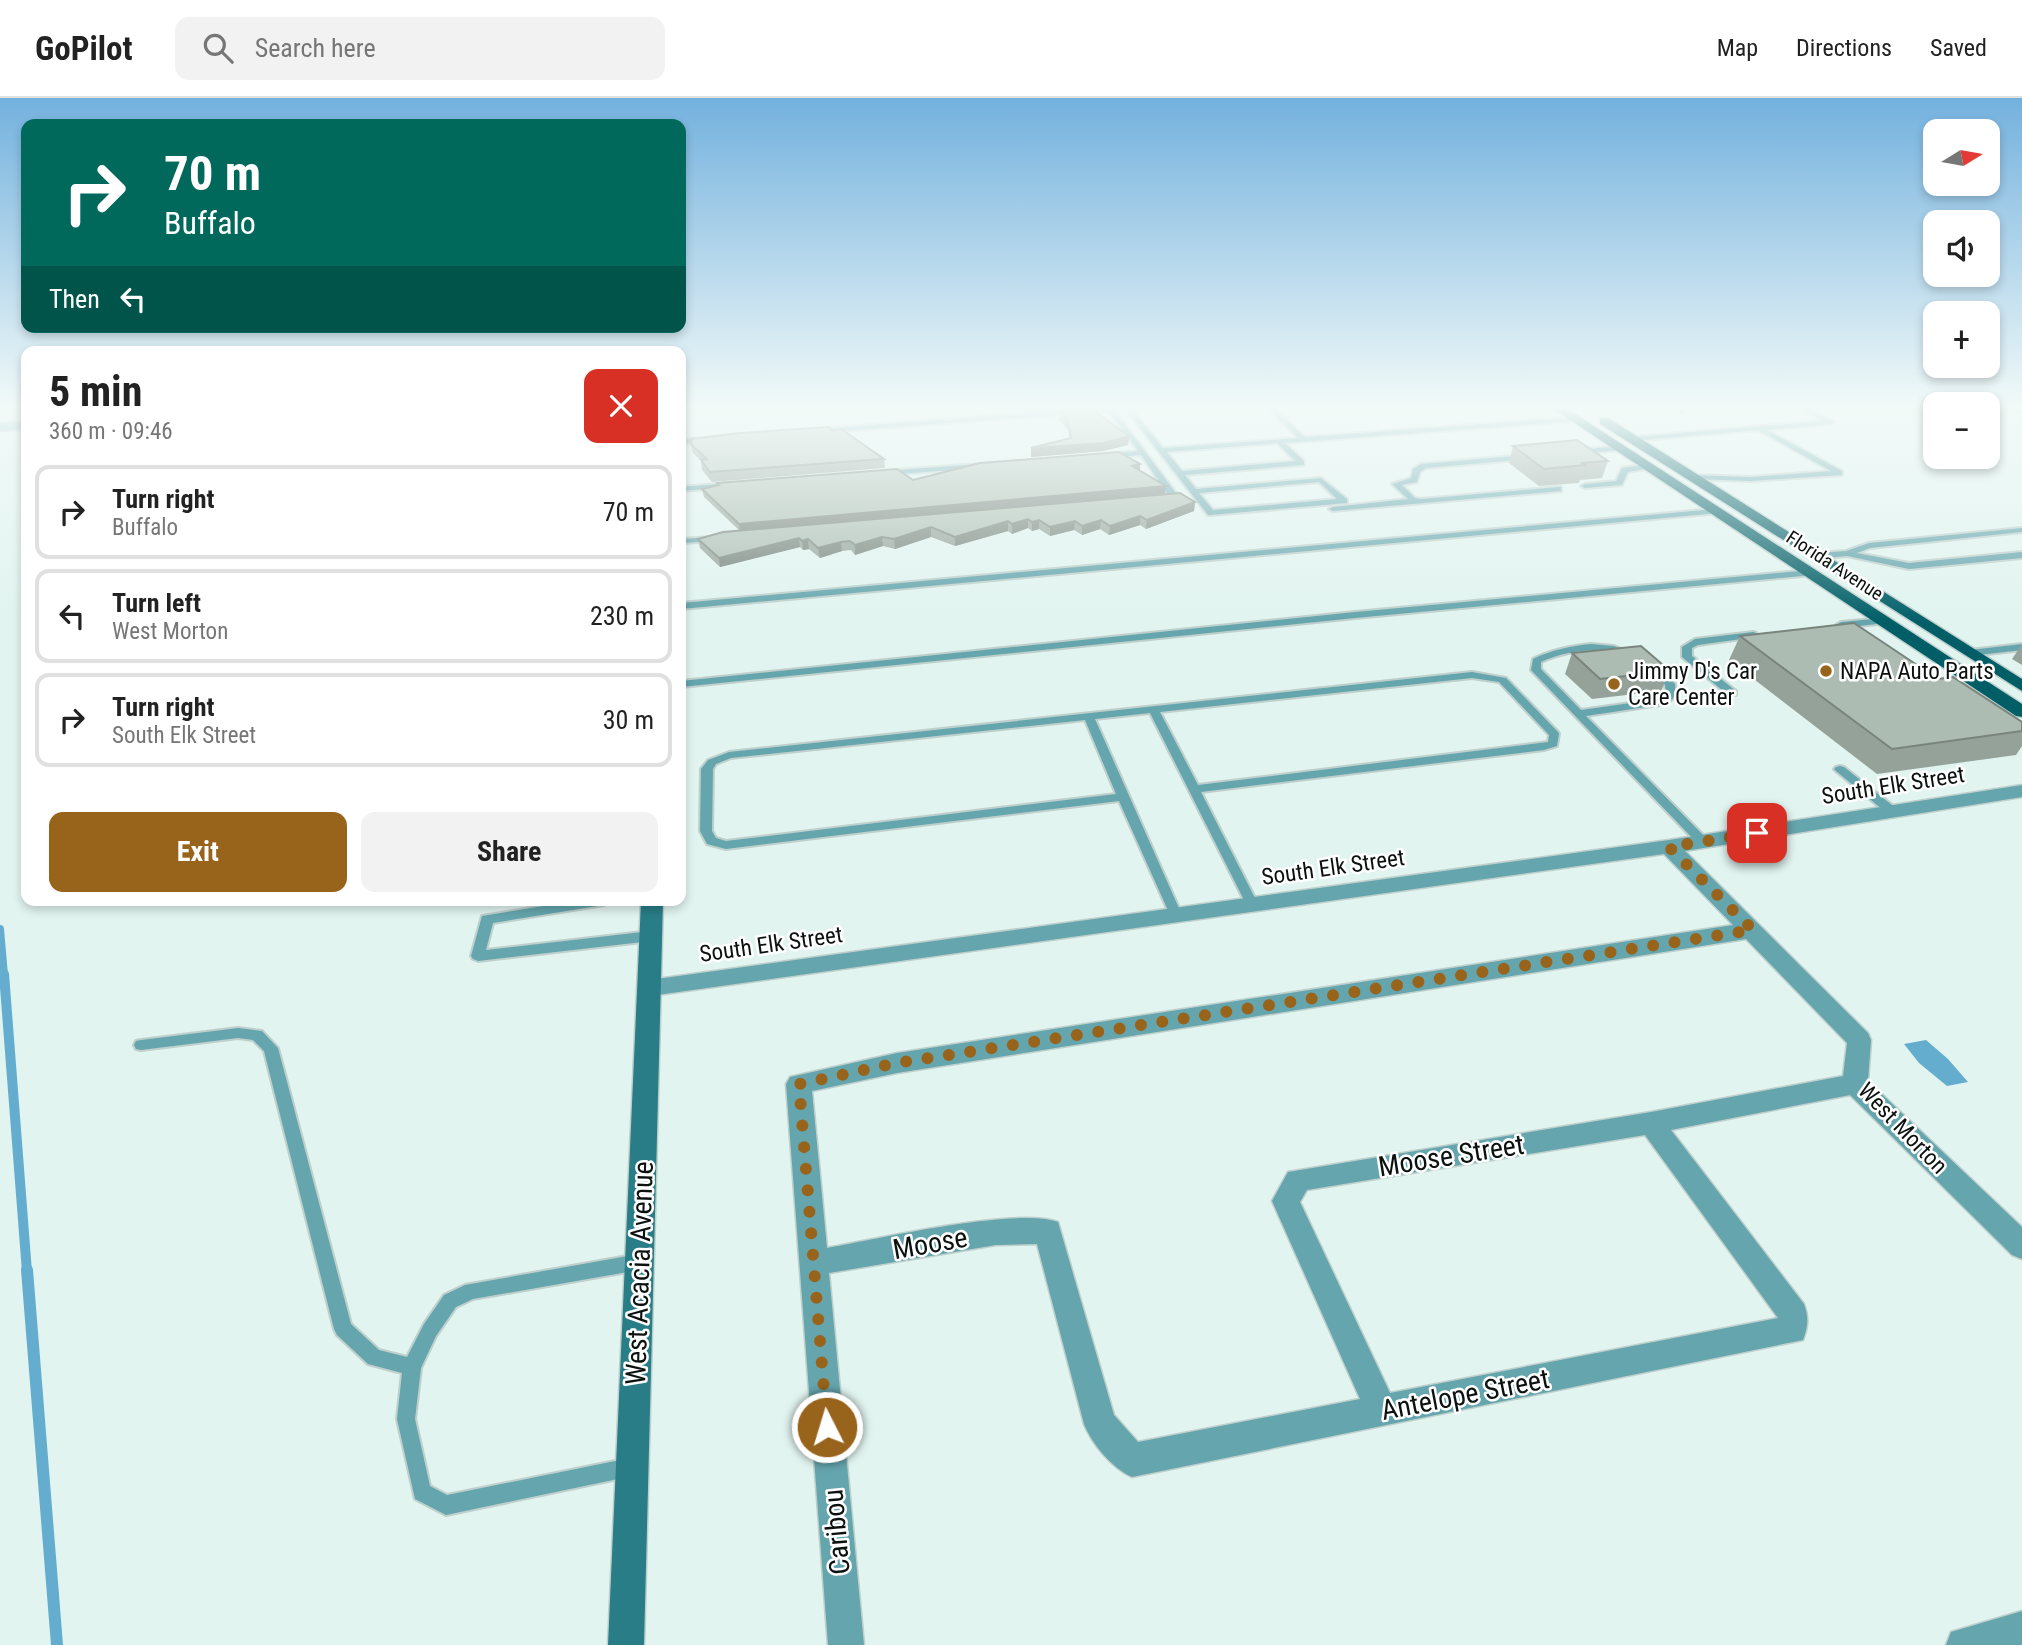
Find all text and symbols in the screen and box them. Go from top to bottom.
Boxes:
search box [175,17,665,80]
text: GoPilot [35,29,133,68]
icon: search [199,29,237,67]
text: Search here [255,33,376,63]
text: Map [1717,34,1758,62]
text: Directions [1796,34,1892,62]
text: Saved [1930,34,1987,62]
north arrow [1923,119,2000,196]
map controls [1923,119,2000,469]
text: 70 m [164,145,261,202]
icon: right [49,147,140,238]
text: Buffalo [164,204,256,242]
button: sound [1923,210,2000,287]
icon: left [114,280,152,318]
text: Then [49,284,100,314]
button: + [1923,301,2000,378]
text: 5 min [49,367,142,416]
button: close [584,369,658,443]
button: − [1923,392,2000,469]
text: 360 m · 09:46 [49,418,173,445]
text: Turn right [112,484,214,514]
icon: right [53,493,91,531]
text: 70 m [603,497,654,527]
text: Buffalo [112,514,178,541]
street label: Florida Avenue [1782,526,1888,605]
text: Turn left [112,588,201,618]
icon: left [53,597,91,635]
text: 230 m [590,601,654,631]
text: West Morton [112,618,228,645]
place label: Jimmy D's Car Care Center [1628,658,1757,711]
place label: NAPA Auto Parts [1840,658,1994,685]
marker: NAPA Auto Parts [1818,663,1834,679]
marker: Jimmy D's Car Care Center [1606,676,1622,692]
text: Turn right [112,692,214,722]
icon: right [53,701,91,739]
text: 30 m [603,705,654,735]
text: South Elk Street [112,722,256,749]
street label: South Elk Street [1820,761,1966,810]
pin [1727,803,1787,863]
button: Exit [49,812,347,892]
button: Share [361,812,658,892]
icon: arrive [1738,814,1776,852]
street label: South Elk Street [1260,844,1406,891]
street label: South Elk Street [698,921,844,968]
street label: West Morton [1853,1077,1953,1180]
street label: Moose Street [1376,1128,1526,1183]
street label: West Acacia Avenue [619,1161,660,1385]
street label: Moose [890,1221,970,1266]
street label: Antelope Street [1378,1362,1552,1427]
position arrow [790,1390,864,1464]
street label: Caribou [816,1488,857,1576]

